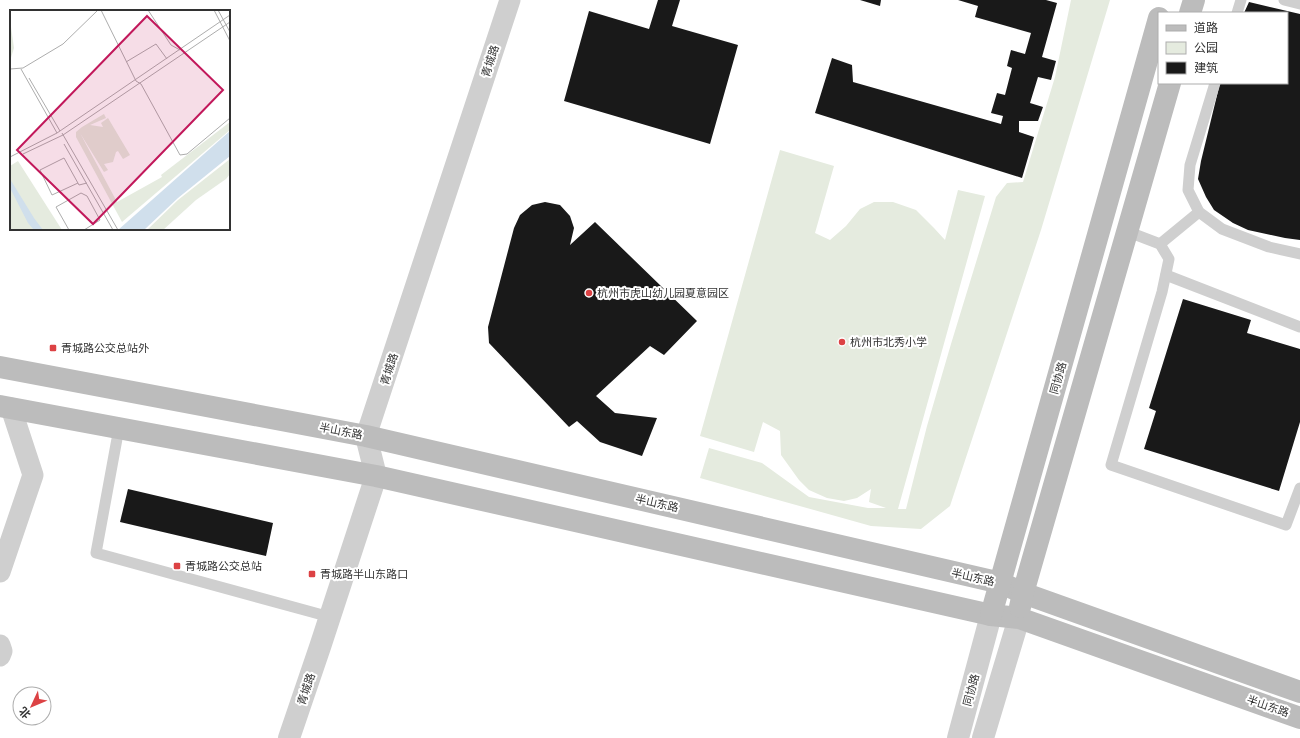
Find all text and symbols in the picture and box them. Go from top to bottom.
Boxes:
inset map [10,10,230,230]
legend [1158,12,1288,84]
text: 道路 [1194,19,1218,36]
text: 公园 [1194,39,1218,56]
street label: 青城路 [477,43,502,79]
text: 建筑 [1194,59,1218,76]
place label: 杭州市虎山幼儿园夏意园区 [597,285,729,300]
marker: 杭州市虎山幼儿园夏意园区 [584,288,594,298]
place label: 杭州市北秀小学 [850,334,927,349]
marker: 杭州市北秀小学 [837,337,847,347]
place label: 青城路公交总站外 [61,340,149,355]
marker: 青城路公交总站外 [48,343,58,353]
street label: 青城路 [376,351,401,387]
street label: 同协路 [1046,360,1069,396]
street label: 半山东路 [318,419,364,442]
street label: 半山东路 [634,490,680,515]
place label: 青城路公交总站 [185,558,262,573]
marker: 青城路公交总站 [172,561,182,571]
street label: 半山东路 [950,564,996,589]
place label: 青城路半山东路口 [320,566,408,581]
marker: 青城路半山东路口 [307,569,317,579]
street label: 青城路 [293,671,318,707]
street label: 同协路 [959,672,982,708]
north arrow [12,686,52,726]
street label: 半山东路 [1245,691,1291,720]
text: 北 [15,704,34,722]

